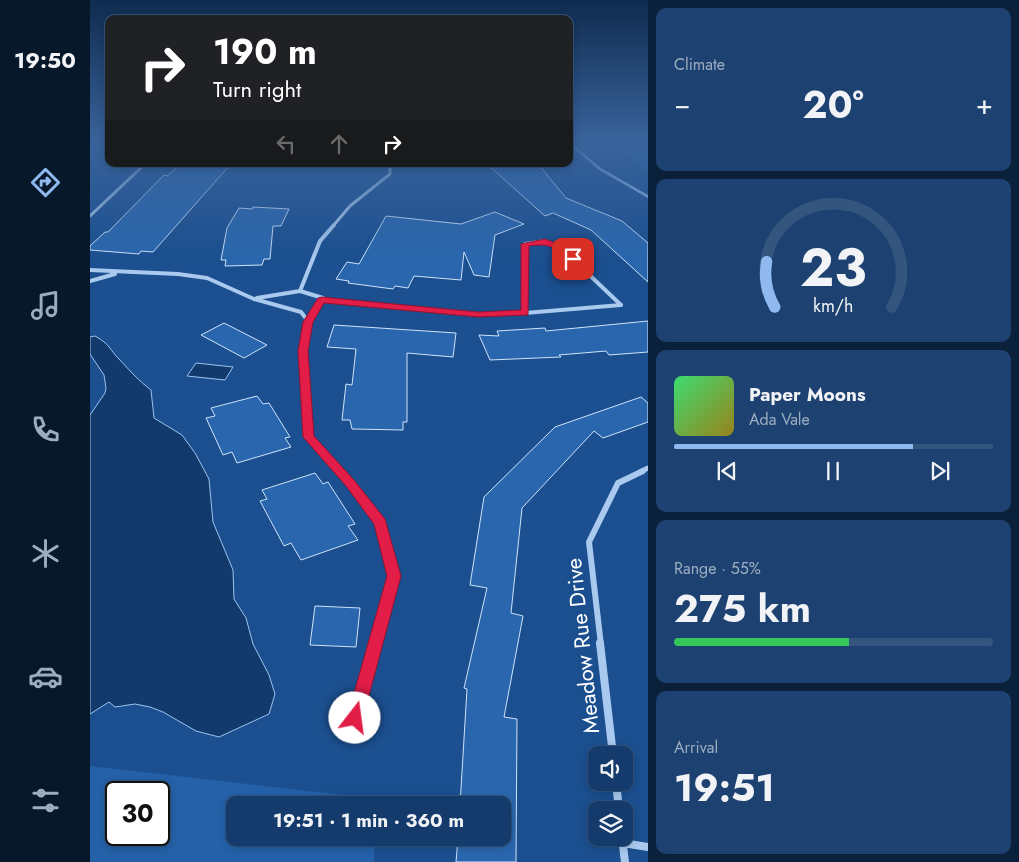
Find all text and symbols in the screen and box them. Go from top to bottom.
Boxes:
text: 190 m [213,27,317,77]
icon: right [130,35,195,100]
text: 19:50 [14,44,76,76]
text: Climate [674,53,725,76]
text: Turn right [213,73,301,105]
text: 20° [802,77,864,132]
text: − [674,84,691,125]
text: + [976,84,993,125]
icon: left [272,130,300,158]
icon: ahead [325,130,353,158]
icon: right [378,130,406,158]
icon: directions [28,165,63,200]
text: 23 [800,230,867,306]
pin [552,238,594,280]
icon: arrive [559,245,587,273]
icon: music [28,288,63,323]
text: km/h [813,293,854,319]
text: Paper Moons [749,381,866,408]
text: Ada Vale [749,408,810,431]
icon: phone [28,412,63,447]
icon: previous [713,457,741,485]
icon: pause [819,457,847,485]
icon: next [926,457,954,485]
icon: climate [28,536,63,571]
street label: Meadow Rue Drive [557,557,607,735]
text: Range · 55% [674,557,761,580]
text: 275 km [674,581,811,636]
icon: car [28,659,63,694]
position arrow [328,691,380,743]
text: Arrival [674,736,718,759]
map controls [588,746,633,846]
button: sound [588,746,633,791]
text: 19:51 [674,760,775,815]
speed limit sign: 30 [105,781,170,846]
icon: filters [28,783,63,818]
button: layers [588,801,633,846]
text: 19:51 · 1 min · 360 m [273,807,464,834]

